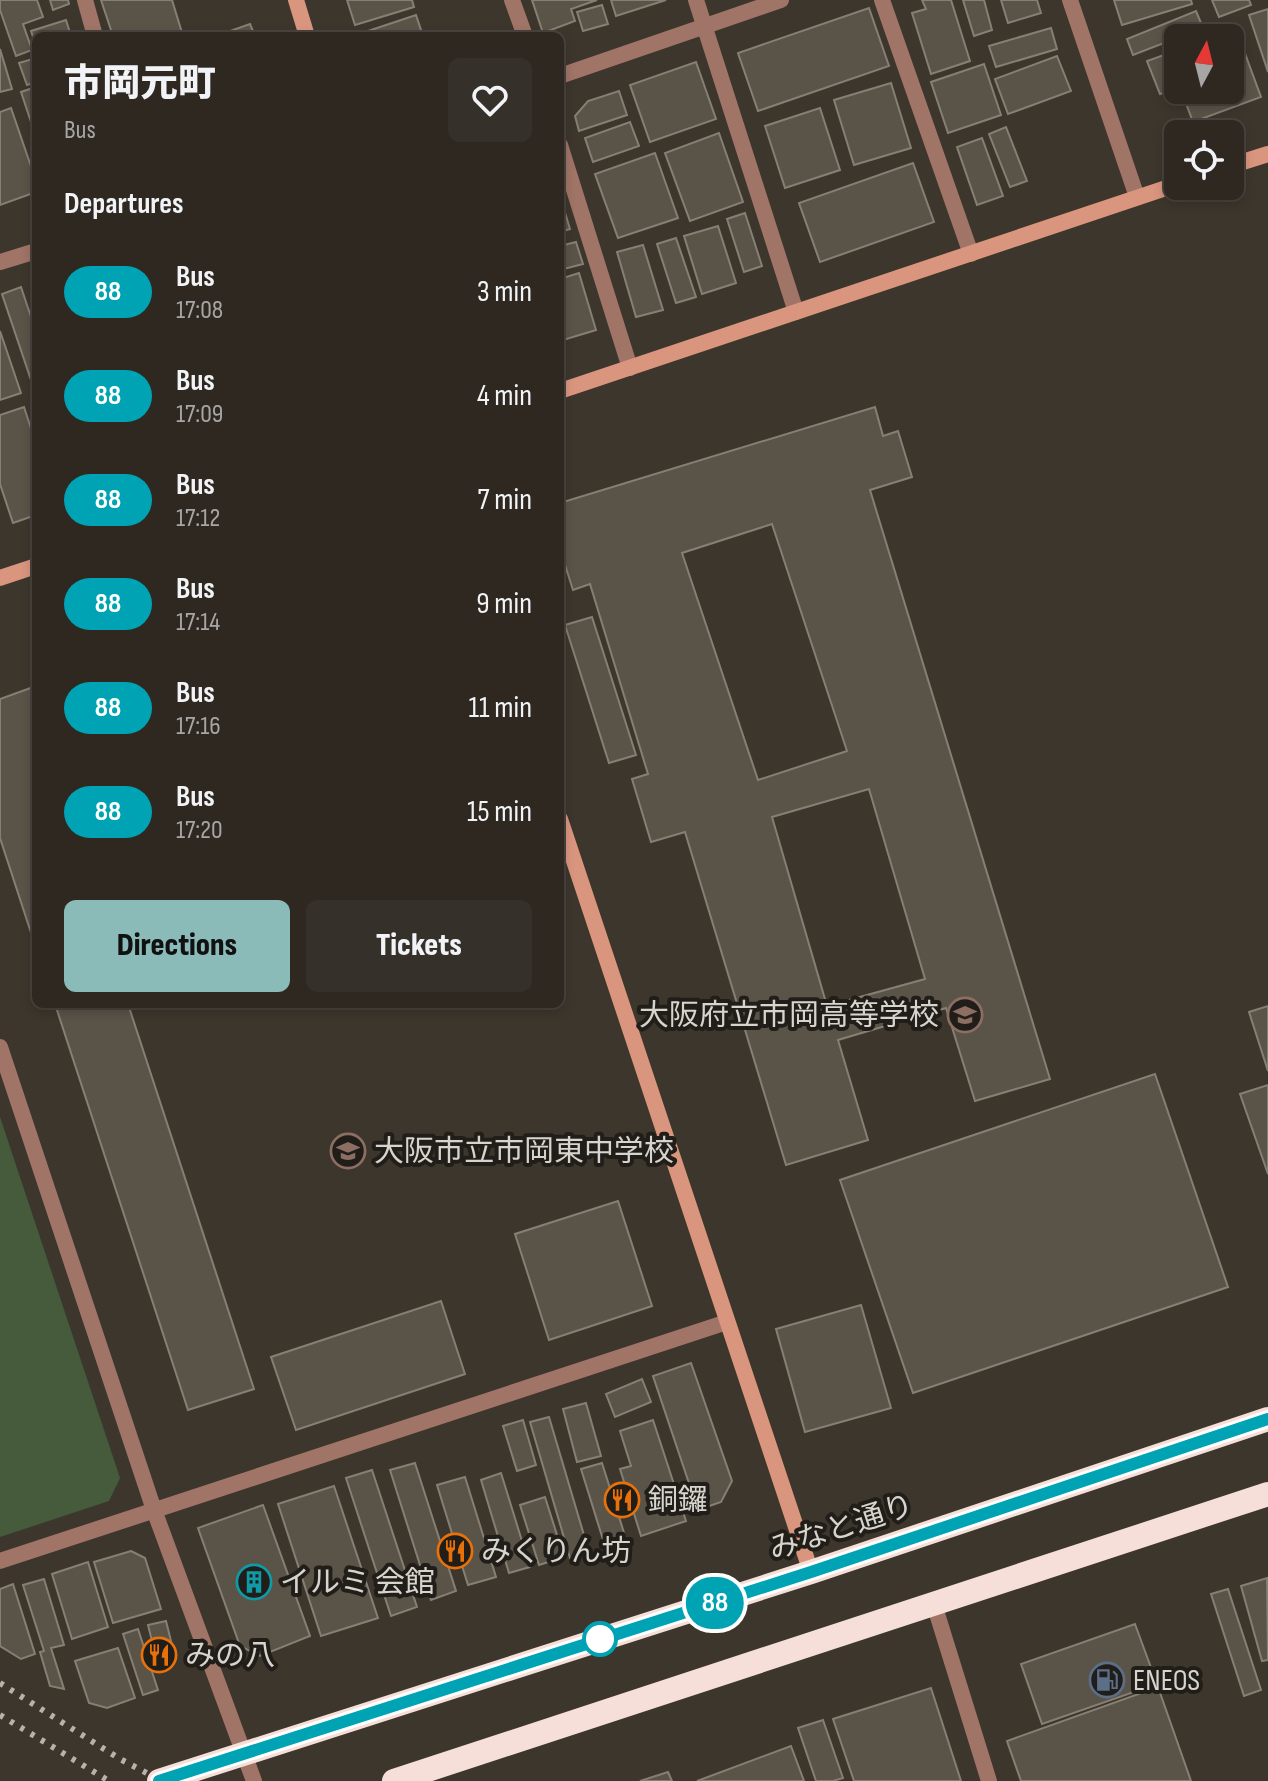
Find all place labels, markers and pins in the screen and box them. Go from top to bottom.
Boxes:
school or university icon: 大阪府立市岡高等学校 [946,996,984,1034]
place label: 大阪府立市岡高等学校 [639,998,939,1034]
school or university icon: 大阪市立市岡東中学校 [329,1132,367,1170]
place label: 大阪市立市岡東中学校 [374,1134,674,1170]
restaurant icon: 銅鑼 [603,1481,641,1519]
place label: 銅鑼 [648,1483,708,1519]
restaurant icon: みくりん坊 [436,1532,474,1570]
place label: みくりん坊 [481,1534,631,1570]
building icon: イルミ 会館 [235,1563,273,1601]
place label: イルミ 会館 [280,1565,435,1601]
unlabelled marker [583,1622,617,1656]
restaurant icon: みの八 [140,1636,178,1674]
place label: みの八 [185,1638,275,1674]
fuel station icon: ENEOS [1088,1661,1126,1699]
place label: ENEOS [1133,1663,1200,1699]

